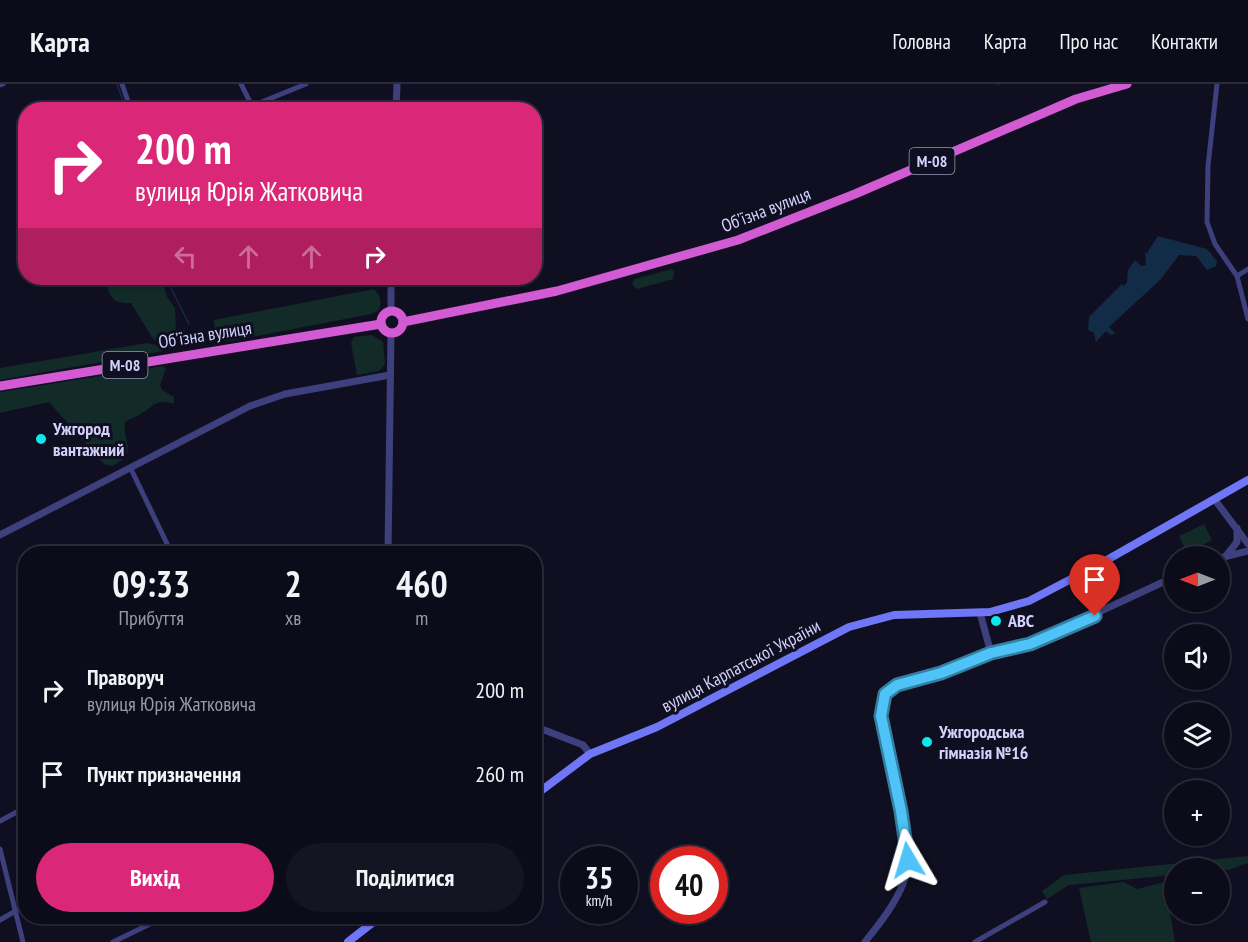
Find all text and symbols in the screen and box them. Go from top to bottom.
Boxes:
text: Карта [30,23,90,60]
text: Головна [893,28,951,55]
text: Карта [984,28,1027,55]
text: Про нас [1060,28,1118,55]
text: Контакти [1151,28,1218,55]
text: 200 m [135,121,232,176]
icon: right [36,126,114,204]
road number: М-08 [910,148,954,174]
text: вулиця Юрія Жатковича [135,174,363,208]
street label: Обʼїзна вулиця [718,182,814,237]
icon: left [169,240,202,273]
icon: ahead [232,240,265,273]
icon: ahead [295,240,328,273]
icon: right [358,240,391,273]
street label: Обʼїзна вулиця [157,316,253,353]
road number: М-08 [102,352,148,378]
place label: Ужгород вантажний [52,417,124,461]
marker: Ужгород вантажний [34,432,48,446]
north arrow [1164,546,1230,612]
map controls [1164,546,1230,924]
pin [1069,554,1120,616]
text: 09:33 [112,560,190,607]
text: 2 [285,560,302,607]
text: 460 [396,560,448,607]
icon: arrive [1078,563,1111,596]
text: Прибуття [119,605,184,631]
text: хв [285,605,301,631]
text: m [415,605,428,631]
place label: ABC [1007,609,1034,632]
street label: вулиця Карпатської України [657,614,824,717]
marker: ABC [989,614,1003,628]
button: sound [1164,624,1230,690]
text: Праворуч [87,663,164,691]
icon: right [36,674,69,707]
text: 200 m [475,676,524,704]
text: вулиця Юрія Жатковича [87,691,256,717]
button: layers [1164,702,1230,768]
place label: Ужгородська гімназія №16 [938,720,1028,764]
marker: Ужгородська гімназія №16 [920,735,934,749]
icon: arrive [36,758,69,791]
text: Пункт призначення [87,760,241,788]
text: 260 m [475,760,524,788]
button: + [1164,780,1230,846]
position arrow [876,828,940,892]
button: Вихід [36,843,274,912]
button: Поділитися [286,843,524,912]
speed limit sign: 40 [650,846,728,924]
text: 35 [585,858,613,897]
button: − [1164,858,1230,924]
text: km/h [586,891,612,910]

